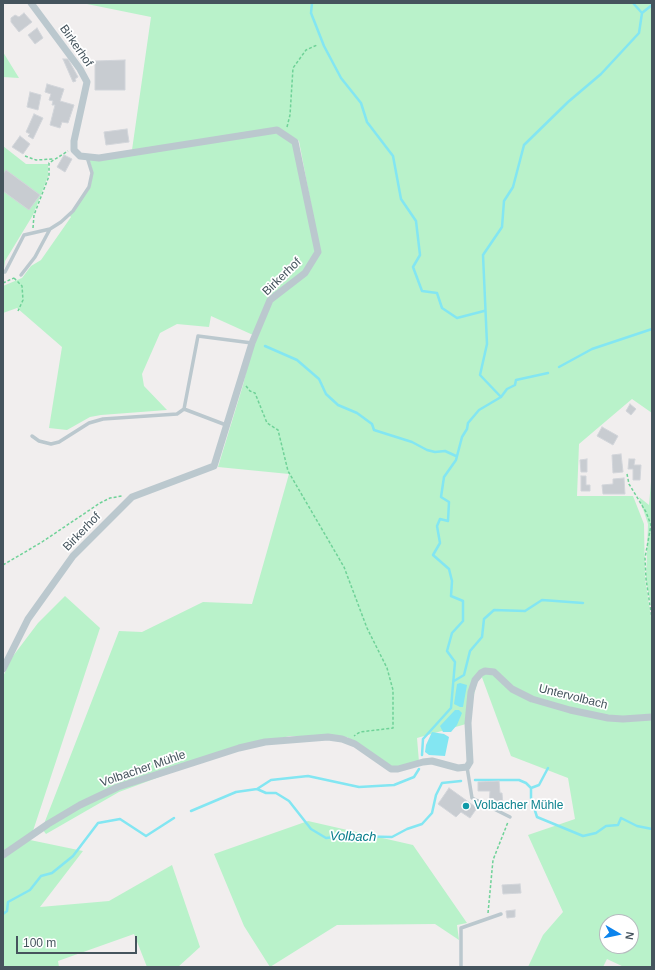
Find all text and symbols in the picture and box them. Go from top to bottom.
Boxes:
street label: Birkerhof [56,22,96,70]
street label: Birkerhof [260,255,304,299]
street label: Birkerhof [60,510,104,554]
street label: Untervolbach [537,681,609,713]
street label: Volbacher Mühle [98,748,188,790]
place label: Volbacher Mühle [474,799,563,813]
marker: Volbacher Mühle [461,801,471,811]
water label: Volbach [330,829,376,845]
north arrow [599,914,639,954]
scale bar [18,928,139,954]
text: N [623,931,636,941]
text: 100 m [23,936,56,950]

